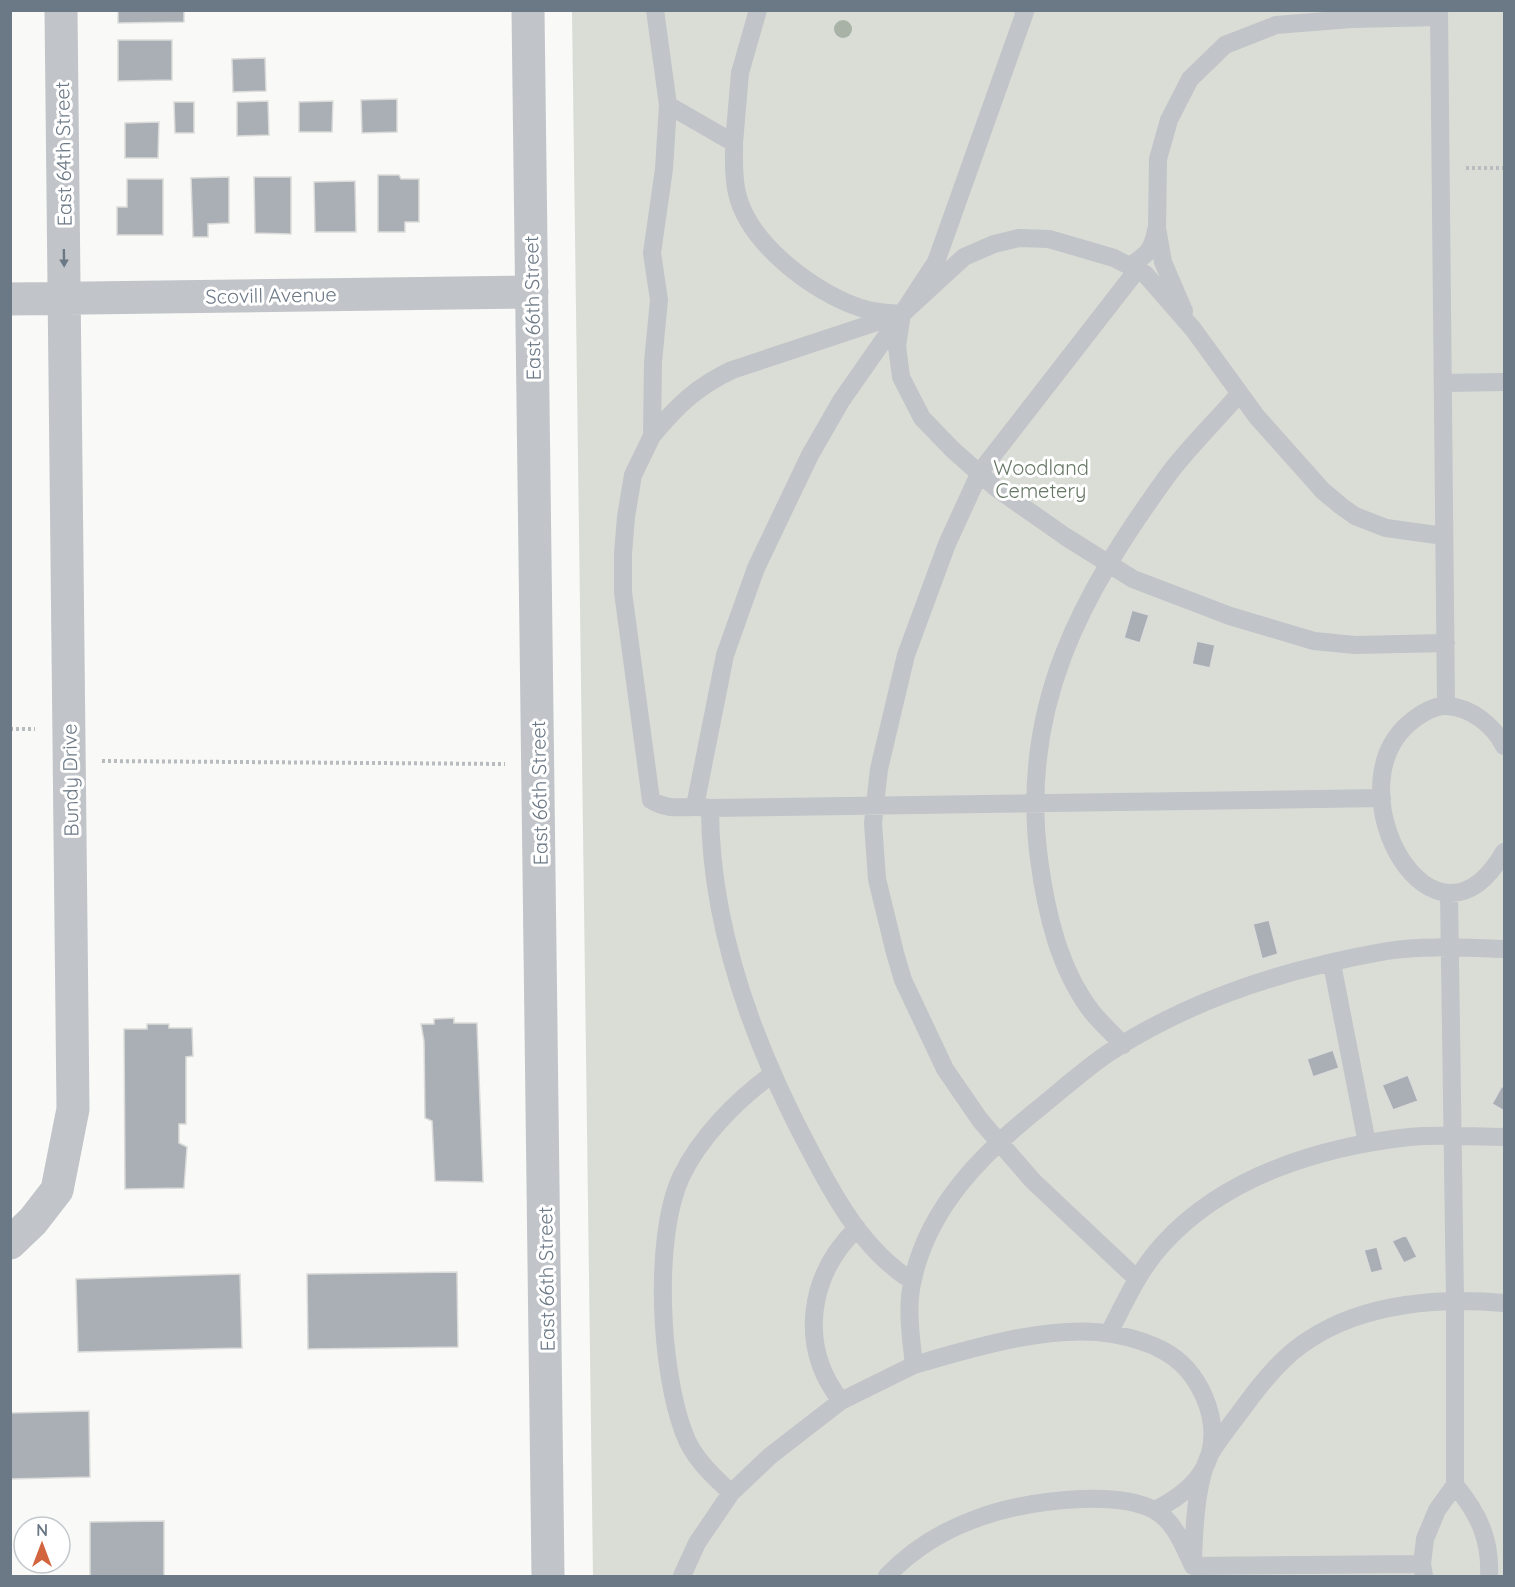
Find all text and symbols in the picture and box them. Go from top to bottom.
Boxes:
street label: East 64th Street [49,81,77,227]
street label: East 66th Street [518,235,546,381]
one-way arrow [60,248,69,267]
street label: Scovill Avenue [205,281,337,309]
park label: Woodland Cemetery [993,455,1089,503]
street label: East 66th Street [525,720,553,866]
street label: Bundy Drive [57,723,83,837]
street label: East 66th Street [532,1206,560,1352]
north arrow [12,1515,72,1575]
text: N [36,1520,48,1540]

